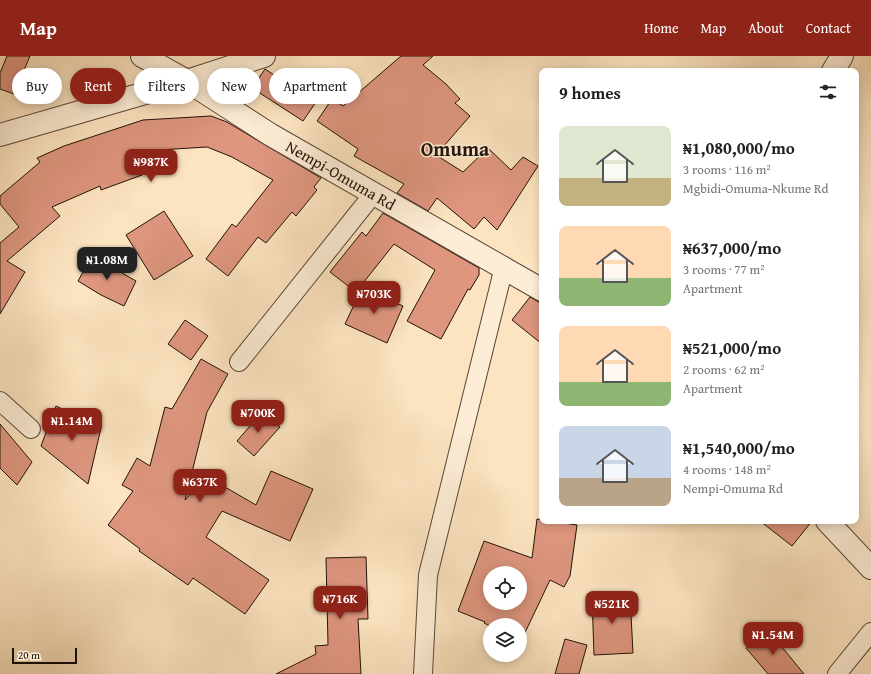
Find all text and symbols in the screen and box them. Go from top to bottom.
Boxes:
text: Map [20,14,57,42]
text: Home [644,18,679,38]
text: Map [701,18,726,38]
text: About [748,18,784,38]
text: Contact [806,18,851,38]
chip: Buy [12,68,62,104]
chip: Rent [70,68,126,104]
chip: Filters [134,68,199,104]
chip: New [207,68,261,104]
chip: Apartment [269,68,361,104]
text: 9 homes [559,80,621,105]
icon: filters [817,81,839,103]
street label: Nempi-Omuma Rd [282,134,401,216]
district label: Omuma [421,134,490,163]
text: ₦1,080,000/mo [683,135,795,160]
icon: home [591,142,639,190]
pin: ₦987K [123,149,179,183]
text: ₦987K [133,152,169,171]
text: 3 rooms · 116 m² [683,160,771,179]
text: Mgbidi-Omuma-Nkume Rd [683,179,828,198]
text: ₦637,000/mo [683,235,781,260]
icon: home [591,242,639,290]
pin: ₦1.08M [74,247,140,281]
text: ₦1.08M [86,250,128,269]
text: 3 rooms · 77 m² [683,260,765,279]
text: Apartment [683,279,743,298]
pin: ₦703K [346,281,402,315]
text: ₦703K [356,284,392,303]
text: ₦521,000/mo [683,335,781,360]
icon: home [591,342,639,390]
text: 2 rooms · 62 m² [683,360,765,379]
text: Apartment [683,379,743,398]
pin: ₦700K [230,400,286,434]
text: ₦700K [240,403,276,422]
pin: ₦1.14M [39,408,105,442]
text: ₦1.14M [51,411,93,430]
text: ₦1,540,000/mo [683,435,795,460]
icon: home [591,442,639,490]
text: 4 rooms · 148 m² [683,460,771,479]
pin: ₦637K [172,469,228,503]
text: ₦637K [182,472,218,491]
text: Nempi-Omuma Rd [683,479,783,498]
map controls [483,566,527,662]
button: locate [483,566,527,610]
pin: ₦716K [312,586,368,620]
text: ₦716K [322,589,358,608]
pin: ₦521K [584,591,640,625]
text: ₦521K [594,594,630,613]
button: layers [483,618,527,662]
pin: ₦1.54M [740,622,806,656]
text: ₦1.54M [752,625,794,644]
scale bar [12,646,77,665]
text: 20 m [18,647,40,663]

